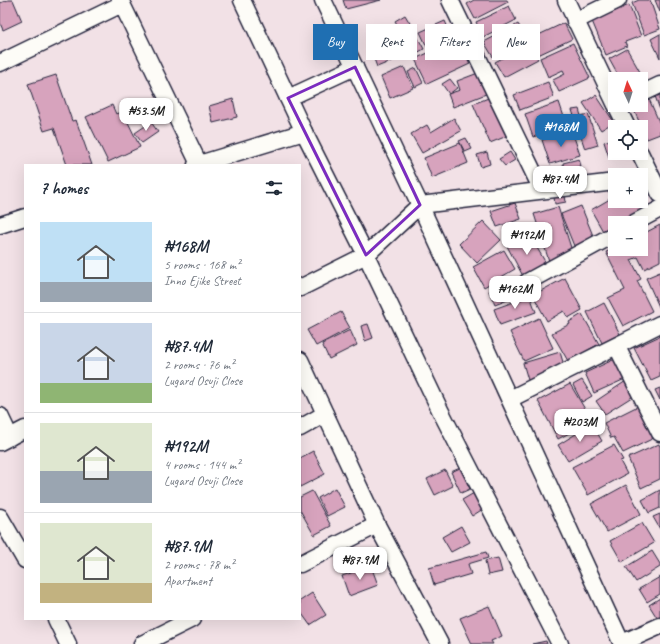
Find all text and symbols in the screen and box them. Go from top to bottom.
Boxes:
chip: Buy [313,24,358,60]
chip: Rent [366,24,417,60]
chip: Filters [425,24,484,60]
chip: New [492,24,540,60]
north arrow [608,72,648,112]
map controls [608,72,648,256]
pin: ₦53.5M [113,98,179,132]
text: ₦53.5M [128,103,164,119]
pin: ₦168M [533,114,589,148]
text: ₦168M [544,119,578,135]
button: locate [608,120,648,160]
pin: ₦87.4M [527,166,593,200]
button: + [608,168,648,208]
text: ₦87.4M [542,171,578,187]
icon: filters [263,177,285,199]
text: 7 homes [40,178,88,199]
button: − [608,216,648,256]
pin: ₦192M [499,222,555,256]
text: ₦192M [510,227,544,243]
text: ₦168M [164,236,208,257]
icon: home [72,238,120,286]
text: 5 rooms · 168 m² [164,257,240,273]
text: Inno Ejike Street [164,273,241,289]
pin: ₦162M [487,276,543,310]
text: ₦162M [498,281,532,297]
text: ₦87.4M [164,336,211,357]
icon: home [72,339,120,387]
text: 2 rooms · 76 m² [164,357,234,373]
text: Lugard Osuji Close [164,373,242,389]
pin: ₦203M [552,409,608,443]
text: ₦203M [563,414,597,430]
text: ₦192M [164,436,208,457]
icon: home [72,439,120,487]
text: 4 rooms · 144 m² [164,457,240,473]
text: Lugard Osuji Close [164,473,242,489]
text: ₦87.9M [164,536,211,557]
icon: home [72,539,120,587]
pin: ₦87.9M [327,547,393,581]
text: ₦87.9M [342,552,378,568]
text: 2 rooms · 78 m² [164,557,234,573]
text: Apartment [164,573,212,589]

